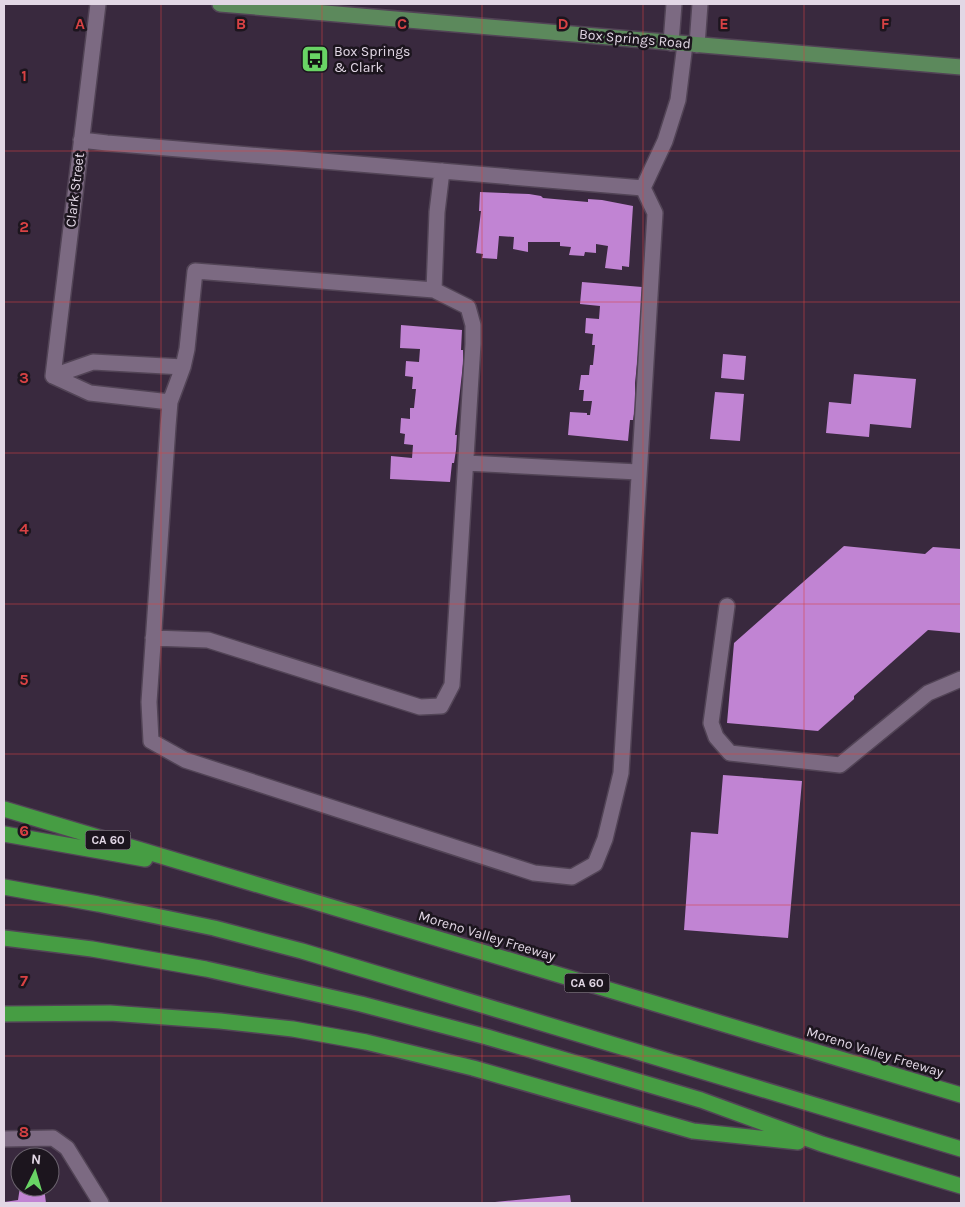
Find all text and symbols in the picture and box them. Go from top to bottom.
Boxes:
text: A [75,14,85,33]
text: B [236,14,246,33]
text: C [397,14,407,33]
text: D [558,14,569,33]
text: E [719,14,729,33]
text: F [881,14,890,33]
street label: Box Springs Road [578,26,692,52]
place label: Box Springs & Clark [334,43,410,76]
bus stop icon: Box Springs & Clark [300,44,330,74]
text: 1 [21,66,27,85]
street label: Clark Street [62,152,88,228]
text: 2 [19,217,29,236]
text: 3 [19,368,29,387]
text: 4 [19,519,29,538]
text: 5 [19,670,29,689]
text: 6 [19,821,29,840]
road number: CA 60 [86,830,130,850]
street label: Moreno Valley Freeway [416,907,558,965]
text: 7 [20,971,28,990]
road number: CA 60 [564,974,610,992]
street label: Moreno Valley Freeway [804,1023,946,1081]
text: 8 [19,1122,29,1141]
north arrow [10,1147,60,1197]
text: N [30,1151,42,1168]

